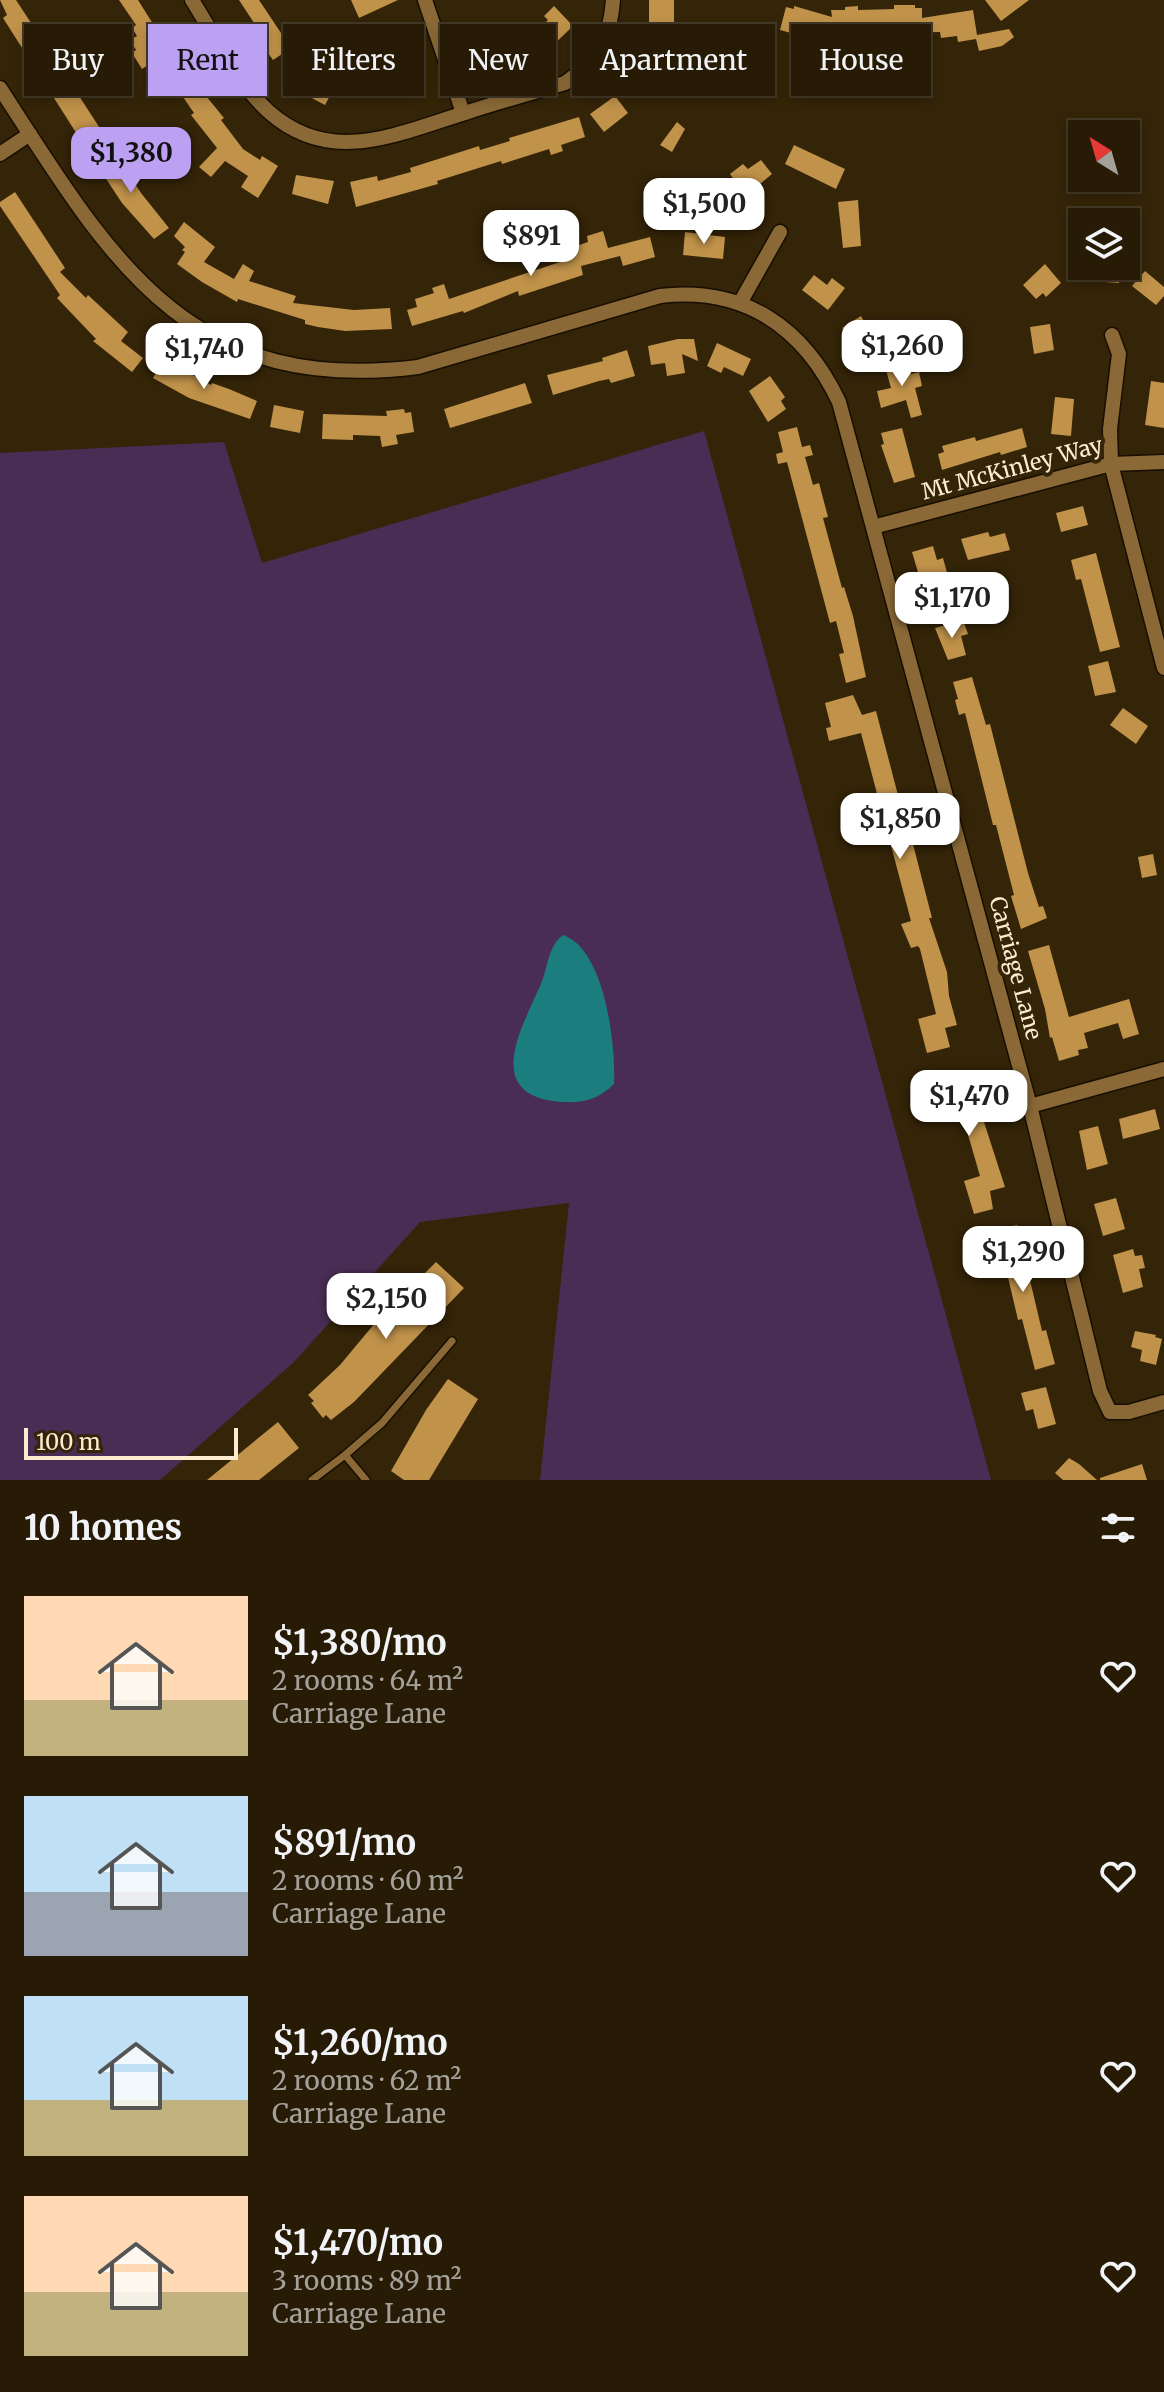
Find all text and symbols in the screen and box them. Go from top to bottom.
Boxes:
chip: Buy [24,24,132,96]
chip: Rent [148,24,267,96]
chip: Filters [283,24,424,96]
chip: New [440,24,556,96]
chip: Apartment [572,24,775,96]
chip: House [791,24,931,96]
north arrow [1068,120,1140,192]
map controls [1068,120,1140,280]
pin: $1,380 [66,127,196,195]
text: $1,380 [89,136,173,169]
pin: $1,500 [639,178,769,246]
text: $1,500 [661,187,747,220]
button: layers [1068,208,1140,280]
pin: $891 [484,210,578,278]
text: $891 [501,219,561,252]
pin: $1,260 [837,320,967,388]
pin: $1,740 [139,323,269,391]
text: $1,260 [860,329,944,362]
text: $1,740 [164,332,244,365]
street label: Mt McKinley Way [918,430,1106,506]
pin: $1,170 [887,572,1017,640]
text: $1,170 [913,581,991,614]
pin: $1,850 [835,793,965,861]
text: $1,850 [858,802,942,835]
street label: Carriage Lane [983,893,1049,1043]
pin: $1,470 [904,1070,1034,1138]
text: $1,470 [928,1079,1010,1112]
pin: $1,290 [958,1226,1088,1294]
text: $1,290 [981,1235,1065,1268]
pin: $2,150 [321,1273,451,1341]
text: $2,150 [345,1282,427,1315]
scale bar [24,1424,238,1460]
text: 100 m [36,1428,101,1456]
icon: filters [1096,1506,1140,1550]
text: 10 homes [24,1507,182,1549]
text: $1,380/mo [272,1622,447,1664]
icon: home [88,1628,184,1724]
icon: heart [1096,1654,1140,1698]
text: 2 rooms · 64 m² [272,1664,463,1697]
text: Carriage Lane [272,1697,446,1730]
text: $891/mo [272,1822,416,1864]
icon: home [88,1828,184,1924]
icon: heart [1096,1854,1140,1898]
text: 2 rooms · 60 m² [272,1864,464,1897]
text: Carriage Lane [272,1897,446,1930]
text: $1,260/mo [272,2022,448,2064]
icon: home [88,2028,184,2124]
icon: heart [1096,2054,1140,2098]
text: 2 rooms · 62 m² [272,2064,461,2097]
text: Carriage Lane [272,2097,446,2130]
text: $1,470/mo [272,2222,443,2264]
icon: home [88,2228,184,2324]
icon: heart [1096,2254,1140,2298]
text: 3 rooms · 89 m² [272,2264,462,2297]
text: Carriage Lane [272,2297,446,2330]

